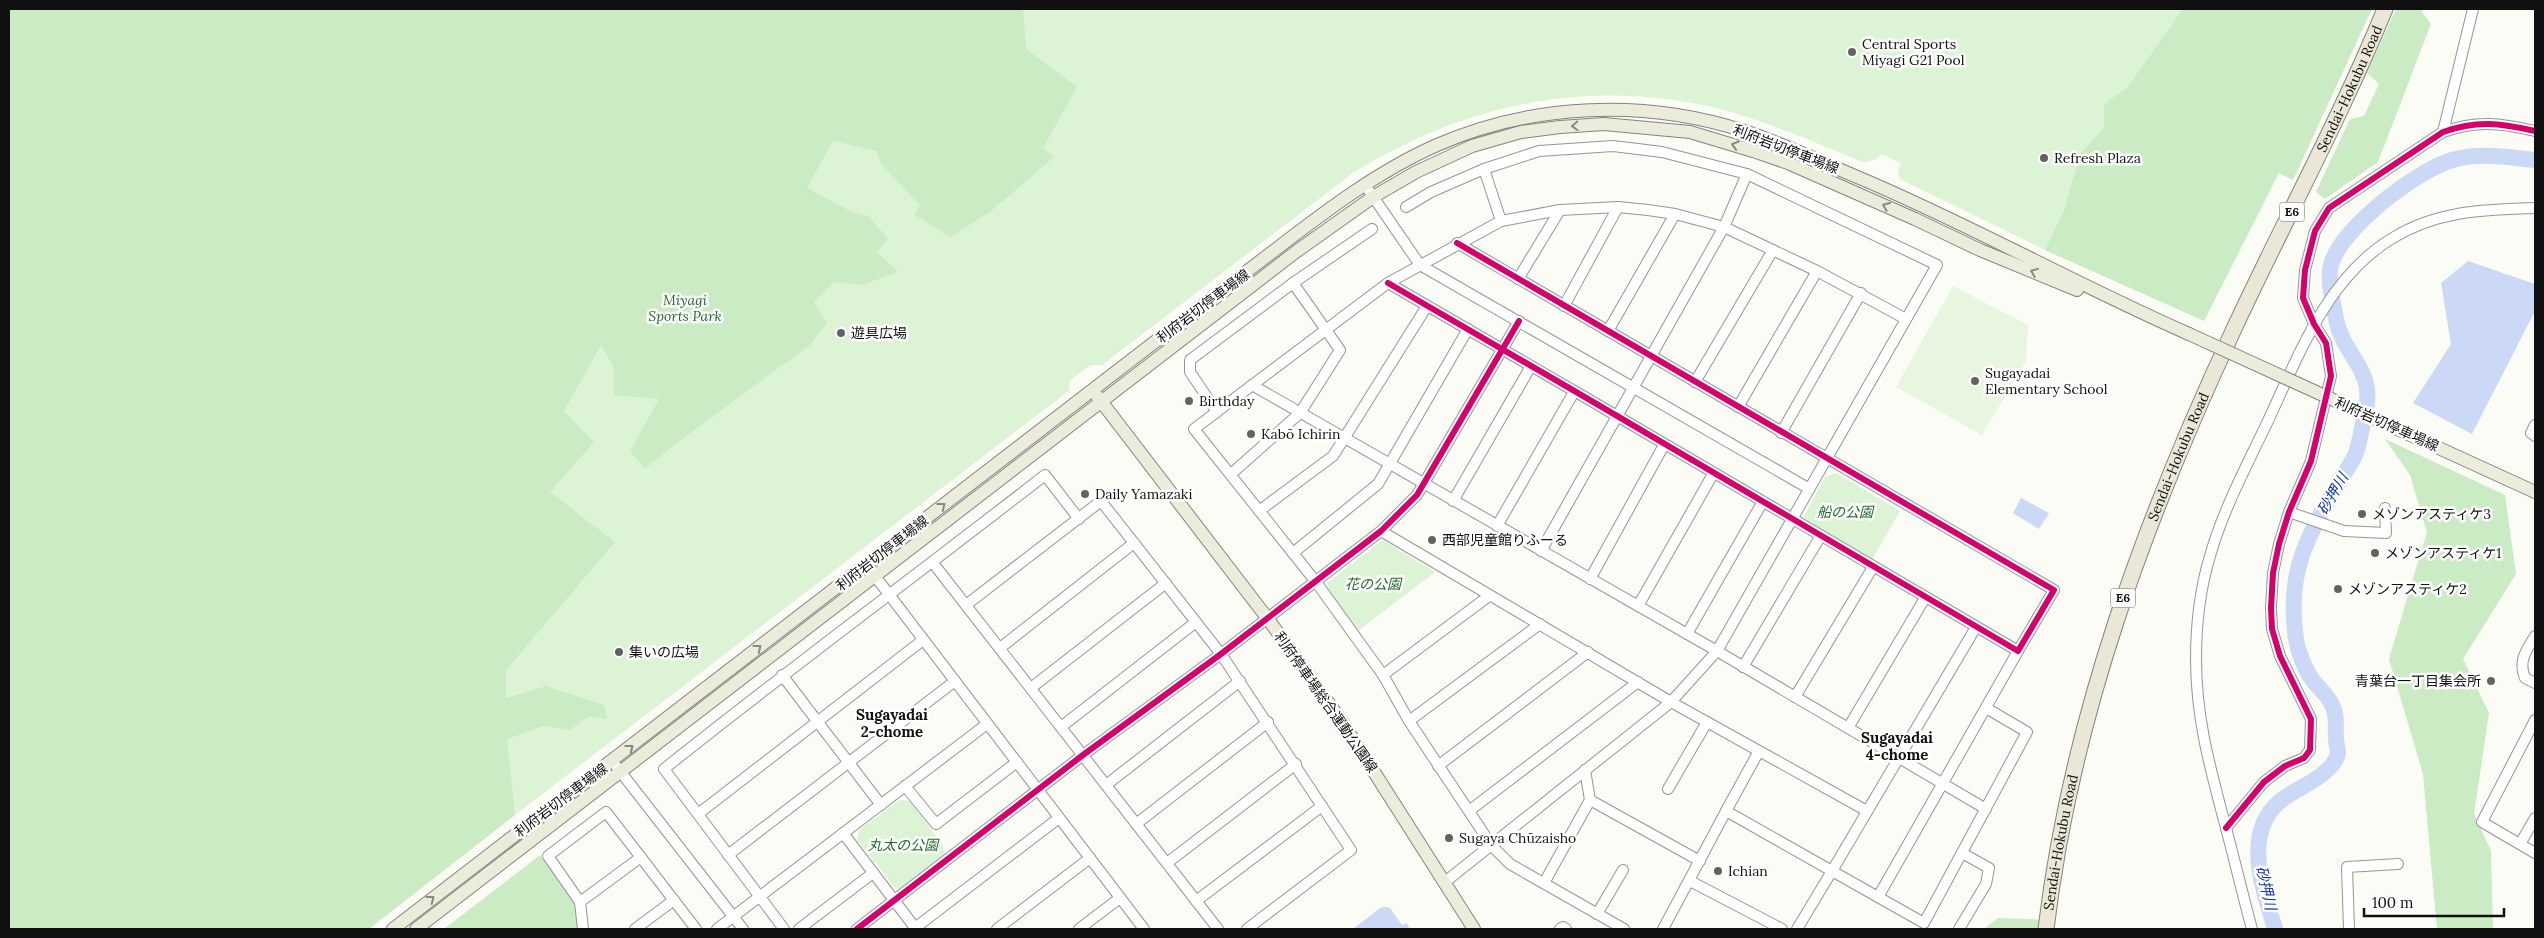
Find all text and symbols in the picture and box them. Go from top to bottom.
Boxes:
street label: Sendai-Hokubu Road [2312,23,2386,155]
place label: Central Sports Miyagi G21 Pool [1862,35,1965,69]
marker: Central Sports Miyagi G21 Pool [1846,46,1858,58]
one-way arrow [1571,121,1578,131]
street label: 利府岩切停車場線 [1730,121,1842,177]
one-way arrow [1731,141,1740,151]
place label: Refresh Plaza [2054,149,2141,167]
marker: Refresh Plaza [2038,152,2050,164]
one-way arrow [1882,202,1891,213]
road number: E6 [2280,202,2304,222]
street label: 利府岩切停車場線 [1153,265,1253,347]
one-way arrow [2030,268,2039,279]
park label: Miyagi Sports Park [648,291,722,325]
place label: 遊具広場 [851,324,907,342]
marker: 遊具広場 [835,327,847,339]
place label: Sugayadai Elementary School [1985,364,2108,398]
marker: Sugayadai Elementary School [1969,375,1981,387]
street label: Sendai-Hokubu Road [2144,390,2213,524]
place label: Birthday [1199,392,1255,410]
street label: 利府岩切停車場線 [2332,393,2442,455]
marker: Birthday [1183,395,1195,407]
place label: Kabō Ichirin [1261,425,1341,443]
marker: Kabō Ichirin [1245,428,1257,440]
water label: 砂押川 [2313,468,2353,518]
place label: Daily Yamazaki [1095,485,1192,503]
marker: Daily Yamazaki [1079,488,1091,500]
one-way arrow [936,503,946,512]
park label: 船の公園 [1817,503,1875,521]
place label: メゾンアスティケ3 [2372,505,2491,523]
marker: メゾンアスティケ3 [2356,508,2368,520]
street label: 利府岩切停車場線 [832,511,932,595]
place label: 西部児童館りふーる [1442,531,1568,549]
marker: 西部児童館りふーる [1426,534,1438,546]
place label: メゾンアスティケ1 [2385,544,2501,562]
marker: メゾンアスティケ1 [2369,547,2381,559]
park label: 花の公園 [1345,575,1403,593]
place label: メゾンアスティケ2 [2348,580,2467,598]
marker: メゾンアスティケ2 [2332,583,2344,595]
road number: E6 [2110,588,2136,608]
street label: 利府停車場総合運動公園線 [1270,628,1382,776]
place label: 集いの広場 [629,643,699,661]
marker: 集いの広場 [613,646,625,658]
one-way arrow [752,646,761,654]
place label: 青葉台一丁目集会所 [2355,672,2481,690]
marker: 青葉台一丁目集会所 [2485,675,2497,687]
district label: Sugayadai 2-chome [856,705,928,741]
district label: Sugayadai 4-chome [1861,728,1933,764]
one-way arrow [624,745,633,753]
street label: 利府岩切停車場線 [511,759,611,841]
street label: Sendai-Hokubu Road [2039,773,2082,911]
place label: Sugaya Chūzaisho [1459,829,1576,847]
marker: Sugaya Chūzaisho [1443,832,1455,844]
park label: 丸太の公園 [868,836,940,854]
place label: Ichian [1728,862,1768,880]
water label: 砂押川 [2252,864,2281,914]
marker: Ichian [1712,865,1724,877]
scale bar [2364,886,2504,918]
text: 100 m [2372,893,2413,912]
one-way arrow [425,897,434,905]

